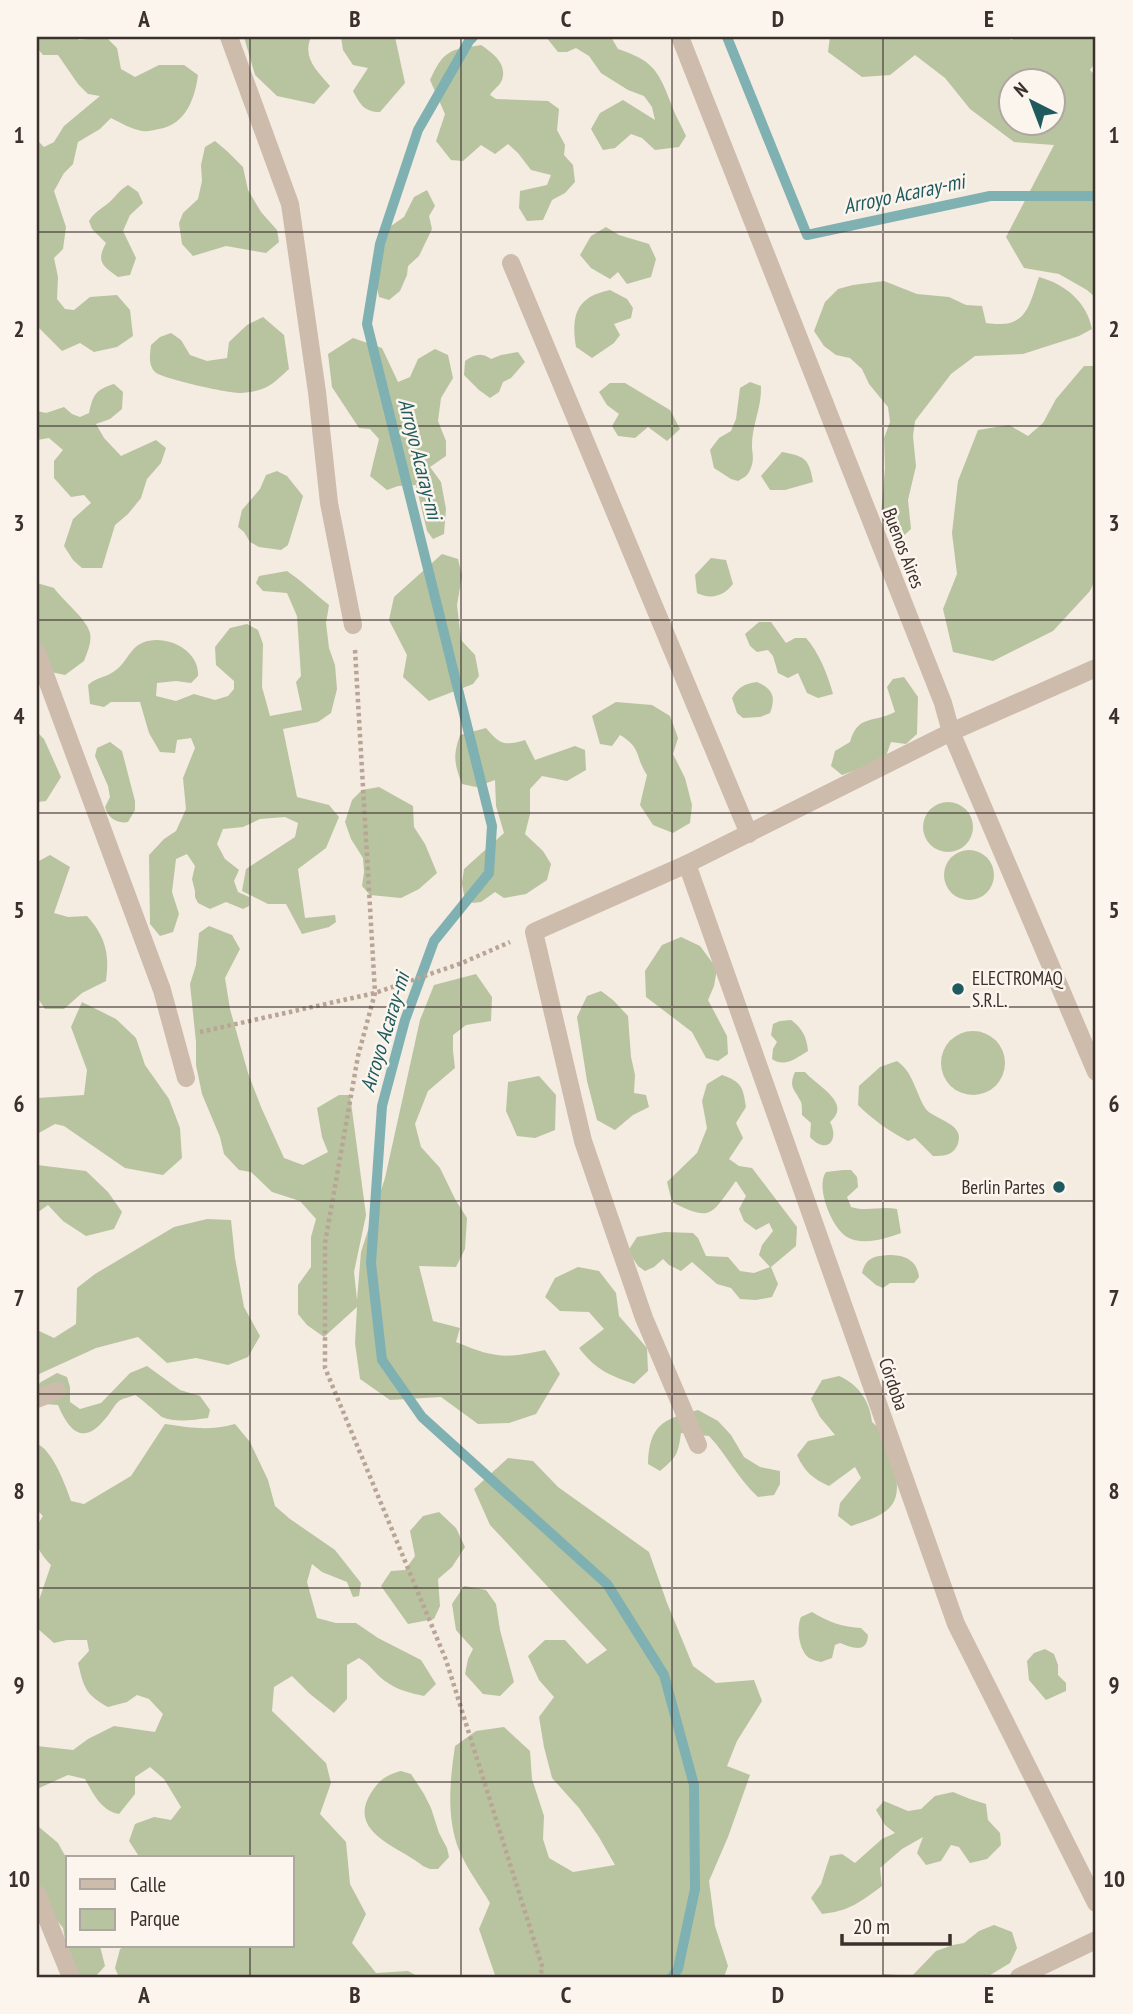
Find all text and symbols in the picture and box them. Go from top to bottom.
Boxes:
text: A [137,4,150,33]
text: B [349,4,361,33]
text: C [561,4,572,33]
text: D [772,4,784,33]
text: E [984,4,994,33]
north arrow [996,66,1066,136]
text: N [1009,77,1032,102]
text: 1 [14,120,25,149]
text: 1 [1109,120,1120,149]
water label: Arroyo Acaray-mi [841,167,969,220]
text: 2 [14,314,25,343]
text: 2 [1109,314,1120,343]
water label: Arroyo Acaray-mi [392,396,449,524]
street label: Buenos Aires [878,504,930,592]
text: 3 [14,508,25,537]
text: 3 [1109,508,1120,537]
text: 4 [14,701,25,730]
text: 4 [1109,701,1120,730]
text: 5 [14,895,25,924]
text: 5 [1109,895,1120,924]
place label: ELECTROMAQ S.R.L. [972,966,1064,1012]
water label: Arroyo Acaray-mi [354,967,416,1095]
marker: ELECTROMAQ S.R.L. [950,981,966,997]
text: 6 [14,1089,25,1118]
text: 6 [1109,1089,1120,1118]
place label: Berlin Partes [961,1175,1045,1199]
marker: Berlin Partes [1051,1179,1067,1195]
text: 7 [14,1283,25,1312]
text: 7 [1109,1283,1120,1312]
street label: Córdoba [874,1355,914,1413]
text: 8 [14,1476,25,1505]
text: 8 [1109,1476,1120,1505]
text: 9 [14,1670,25,1699]
text: 9 [1109,1670,1120,1699]
legend [66,1856,294,1948]
text: 10 [8,1864,30,1893]
text: 10 [1103,1864,1125,1893]
text: Calle [130,1871,166,1898]
scale bar [842,1902,951,1946]
text: Parque [130,1905,180,1932]
text: 20 m [853,1913,890,1940]
text: A [137,1980,150,2009]
text: B [349,1980,361,2009]
text: C [561,1980,572,2009]
text: D [772,1980,784,2009]
text: E [984,1980,994,2009]

